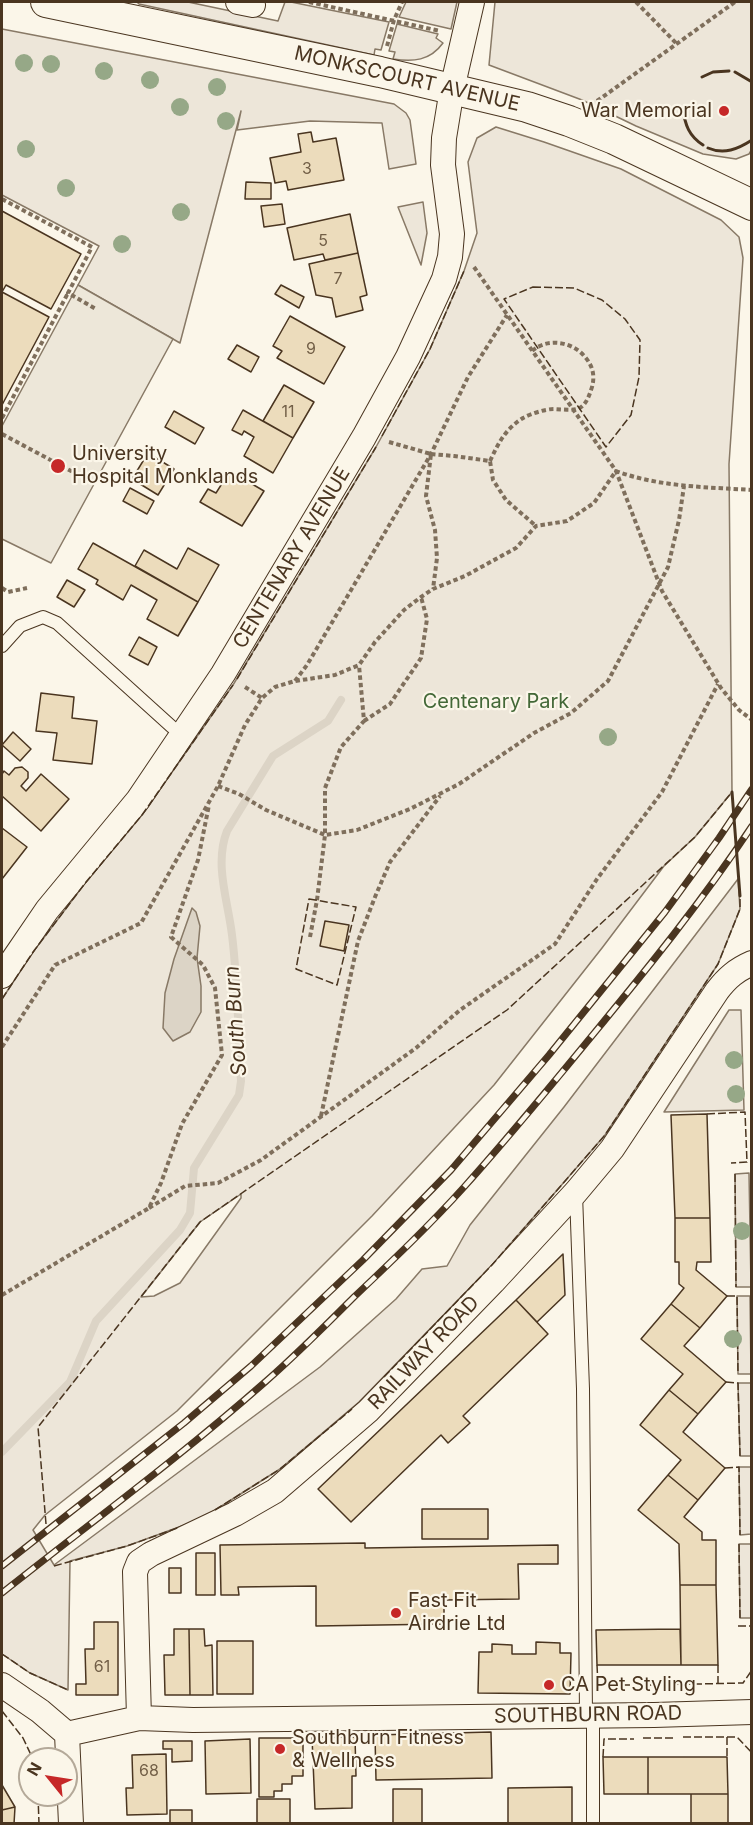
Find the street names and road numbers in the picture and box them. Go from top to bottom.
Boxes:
street label: MONKSCOURT AVENUE [292,41,522,117]
street label: CENTENARY AVENUE [228,463,356,653]
street label: RAILWAY ROAD [364,1291,484,1415]
street label: SOUTHBURN ROAD [494,1701,682,1729]

